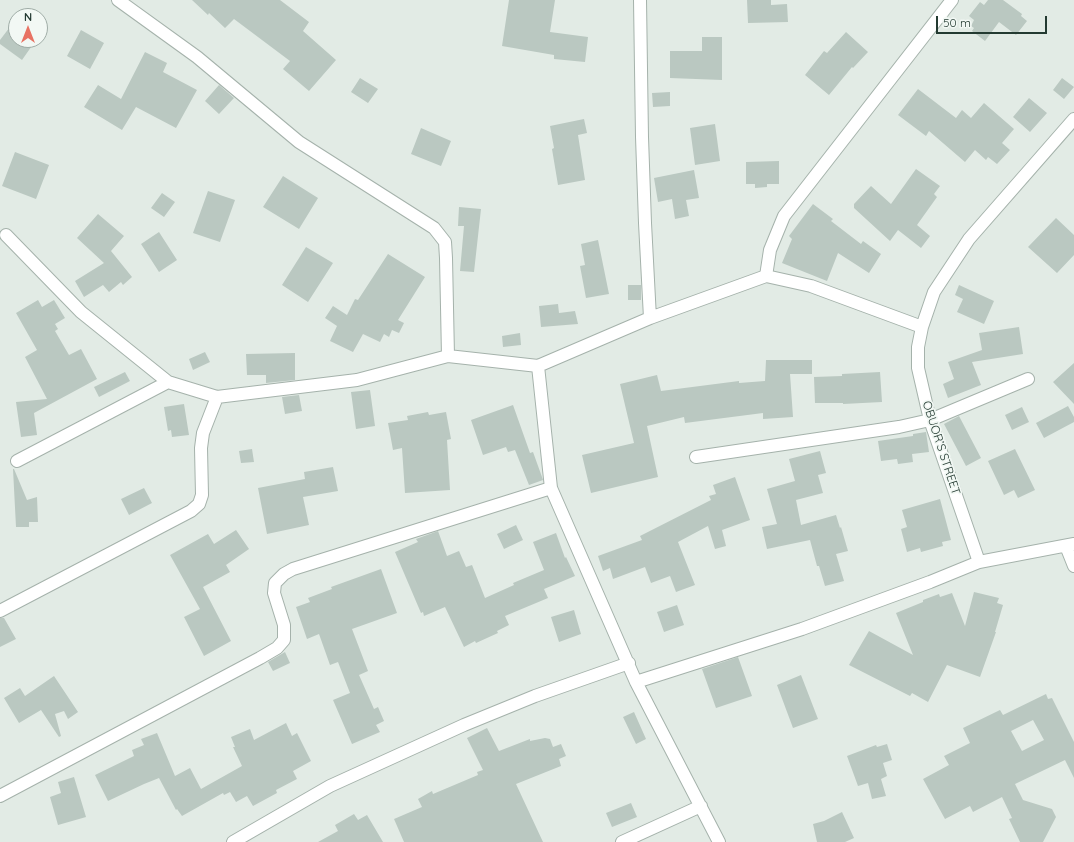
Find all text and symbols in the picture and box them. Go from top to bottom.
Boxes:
north arrow [8,8,48,48]
scale bar [938,8,1049,34]
text: N [24,10,32,24]
text: 50 m [943,15,971,30]
street label: OBUOR’S STREET [919,399,963,497]

